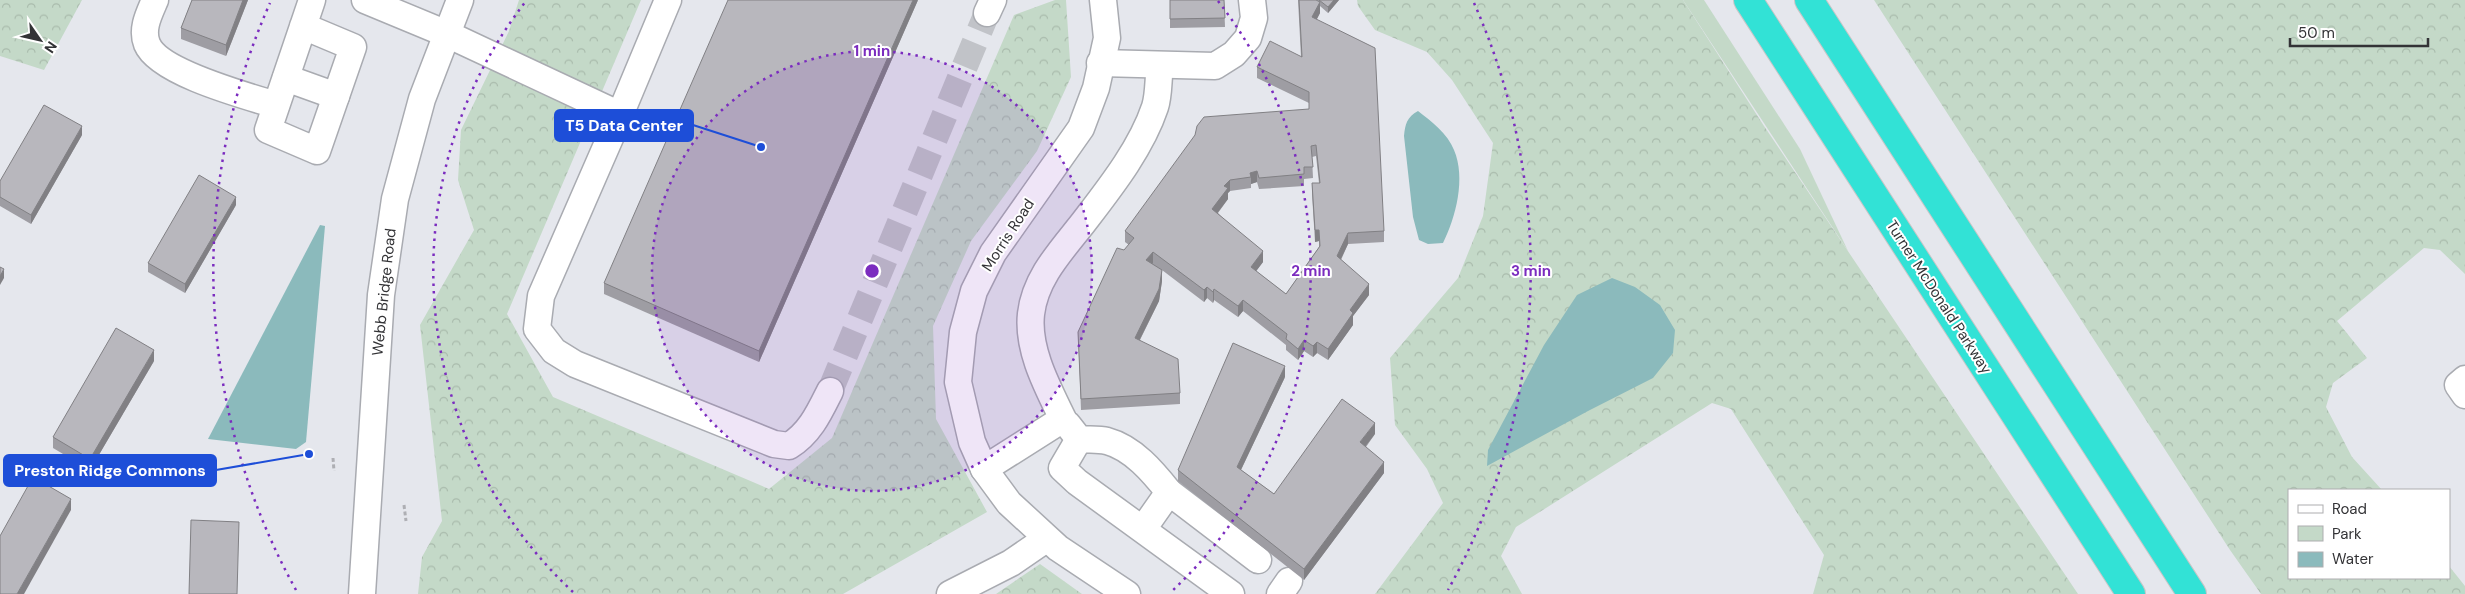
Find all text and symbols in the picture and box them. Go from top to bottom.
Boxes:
north arrow [15,15,65,65]
scale bar [2290,15,2428,47]
text: 50 m [2298,23,2335,43]
text: N [40,38,61,57]
text: 1 min [854,41,890,61]
callout: T5 Data Center [555,110,693,141]
text: T5 Data Center [565,115,684,136]
street label: Morris Road [977,195,1039,275]
street label: Turner McDonald Parkway [1882,216,1997,378]
street label: Webb Bridge Road [367,227,401,357]
text: 2 min [1291,261,1331,281]
text: 3 min [1511,261,1551,281]
centre of rings [863,262,881,280]
callout: Preston Ridge Commons [4,455,216,486]
text: Preston Ridge Commons [14,460,206,481]
legend [2288,489,2450,579]
text: Road [2332,499,2367,519]
text: Park [2332,524,2362,544]
text: Water [2332,549,2374,569]

